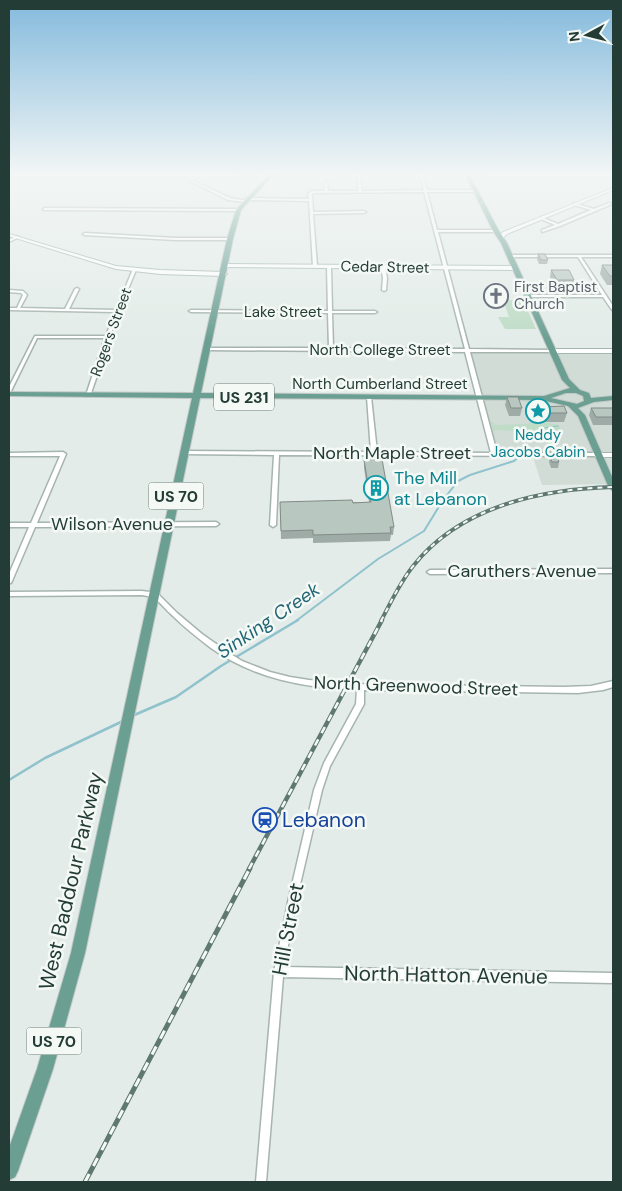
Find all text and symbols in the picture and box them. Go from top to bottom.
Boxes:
north arrow [562,10,612,60]
text: N [565,30,584,43]
street label: Cedar Street [340,256,430,278]
place label: First Baptist Church [514,277,597,314]
church icon: First Baptist Church [483,283,509,309]
street label: Rogers Street [86,285,136,379]
street label: Lake Street [244,302,322,322]
street label: North College Street [309,340,451,360]
street label: North Cumberland Street [292,374,468,394]
road number: US 231 [214,384,274,411]
place icon: Neddy Jacobs Cabin [525,398,551,424]
place label: Neddy Jacobs Cabin [491,425,585,462]
street label: North Maple Street [313,441,471,465]
place label: The Mill at Lebanon [394,466,487,511]
building icon: The Mill at Lebanon [363,475,389,501]
road number: US 70 [148,482,204,510]
street label: Wilson Avenue [51,512,173,536]
street label: Caruthers Avenue [448,559,596,583]
water label: Sinking Creek [212,576,325,664]
street label: North Greenwood Street [313,670,519,702]
street label: West Baddour Parkway [32,769,110,993]
place label: Lebanon [282,806,366,834]
station icon: Lebanon [252,807,278,833]
street label: Hill Street [265,880,311,978]
street label: North Hatton Avenue [344,959,548,991]
road number: US 70 [27,1028,82,1054]

